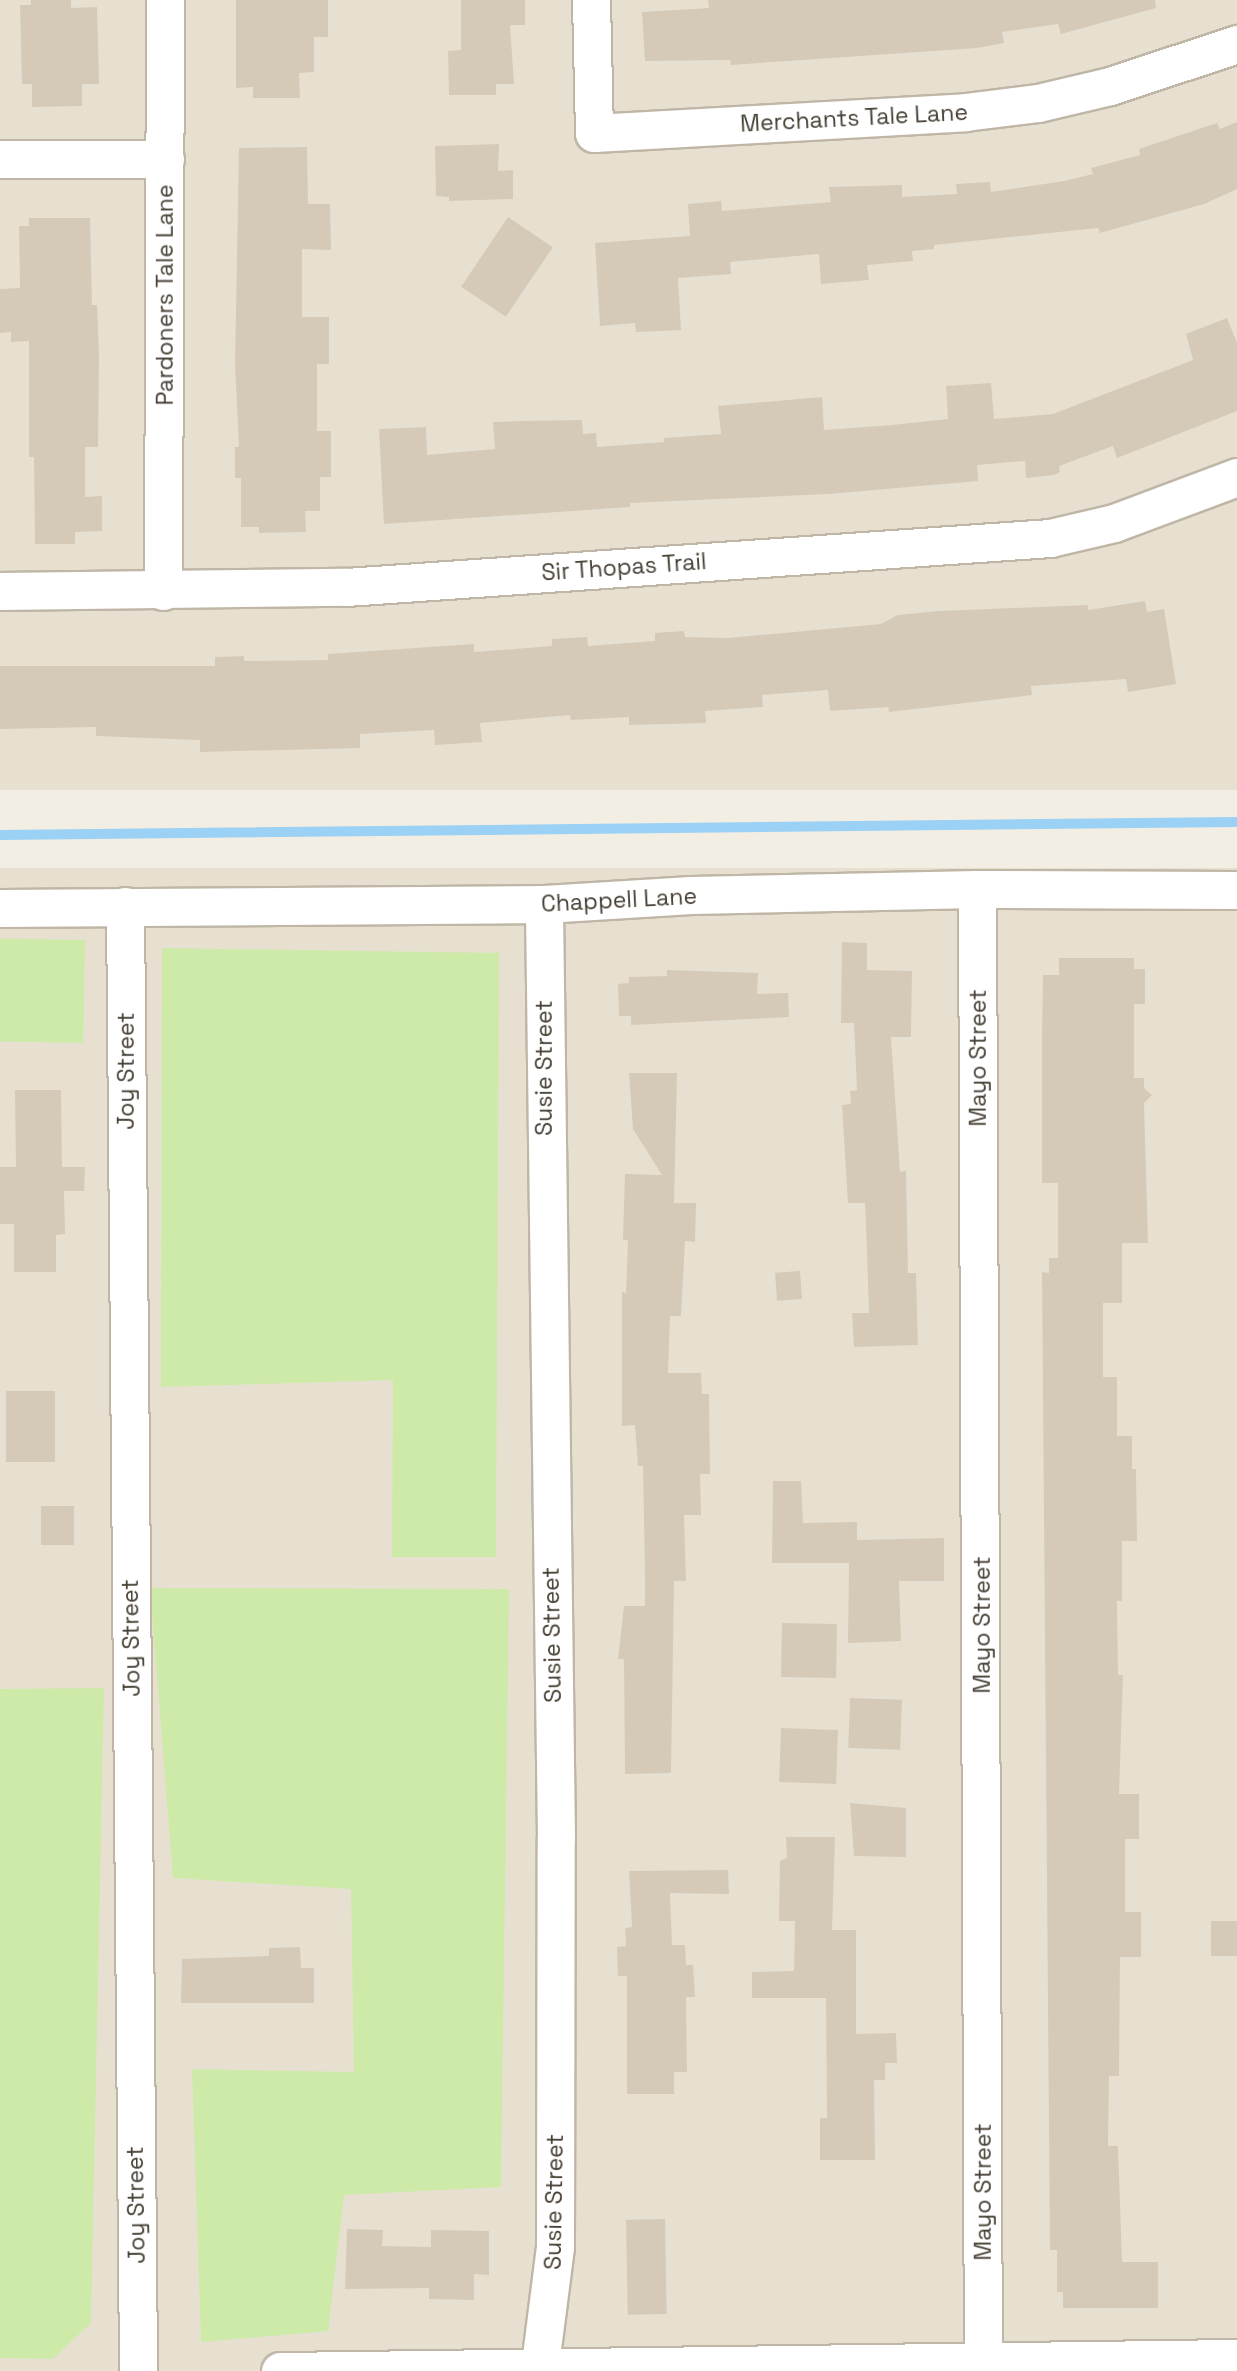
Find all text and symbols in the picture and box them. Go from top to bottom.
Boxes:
street label: Merchants Tale Lane [739,98,969,138]
street label: Pardoners Tale Lane [151,184,179,406]
street label: Sir Thopas Trail [540,547,708,587]
street label: Chappell Lane [540,882,698,918]
street label: Mayo Street [964,989,992,1127]
street label: Susie Street [530,1000,558,1136]
street label: Joy Street [112,1012,140,1130]
street label: Mayo Street [968,1556,996,1694]
street label: Susie Street [537,1567,567,1703]
street label: Joy Street [116,1579,146,1697]
street label: Mayo Street [969,2123,997,2261]
street label: Susie Street [539,2134,569,2270]
street label: Joy Street [121,2146,151,2264]

